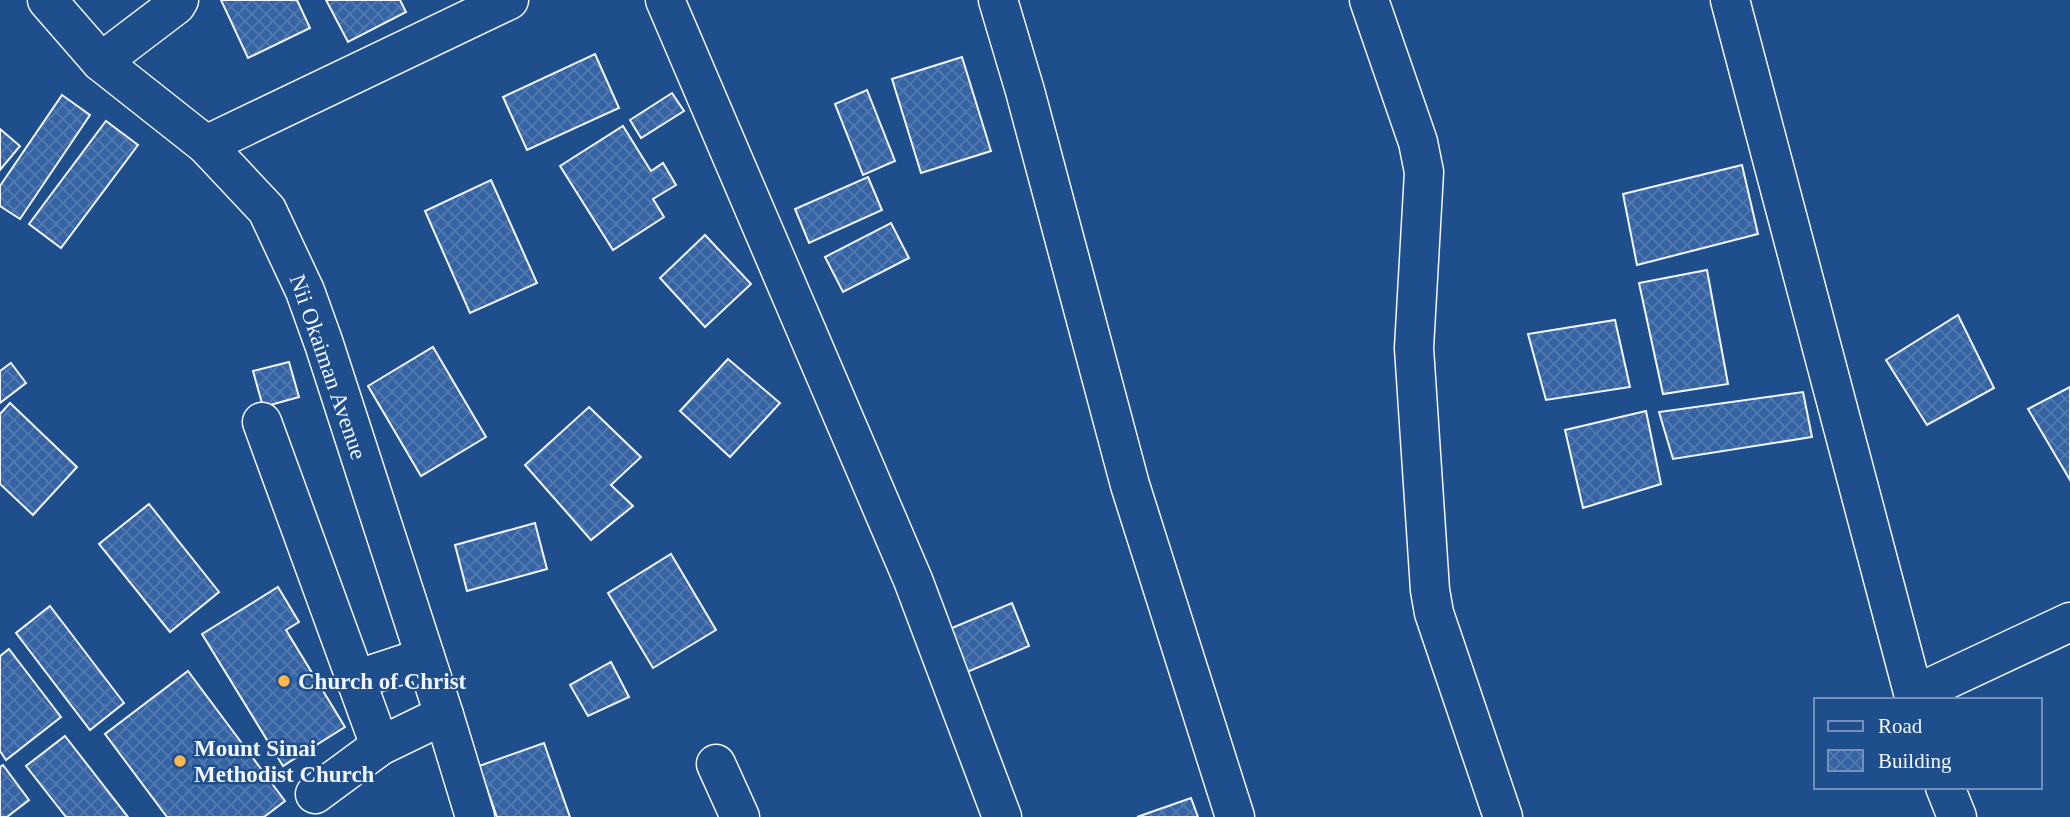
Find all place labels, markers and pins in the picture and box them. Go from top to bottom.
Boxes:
place label: Church of Christ [298,669,467,694]
marker: Church of Christ [276,673,292,689]
place label: Mount Sinai Methodist Church [194,736,375,787]
marker: Mount Sinai Methodist Church [172,753,188,769]

